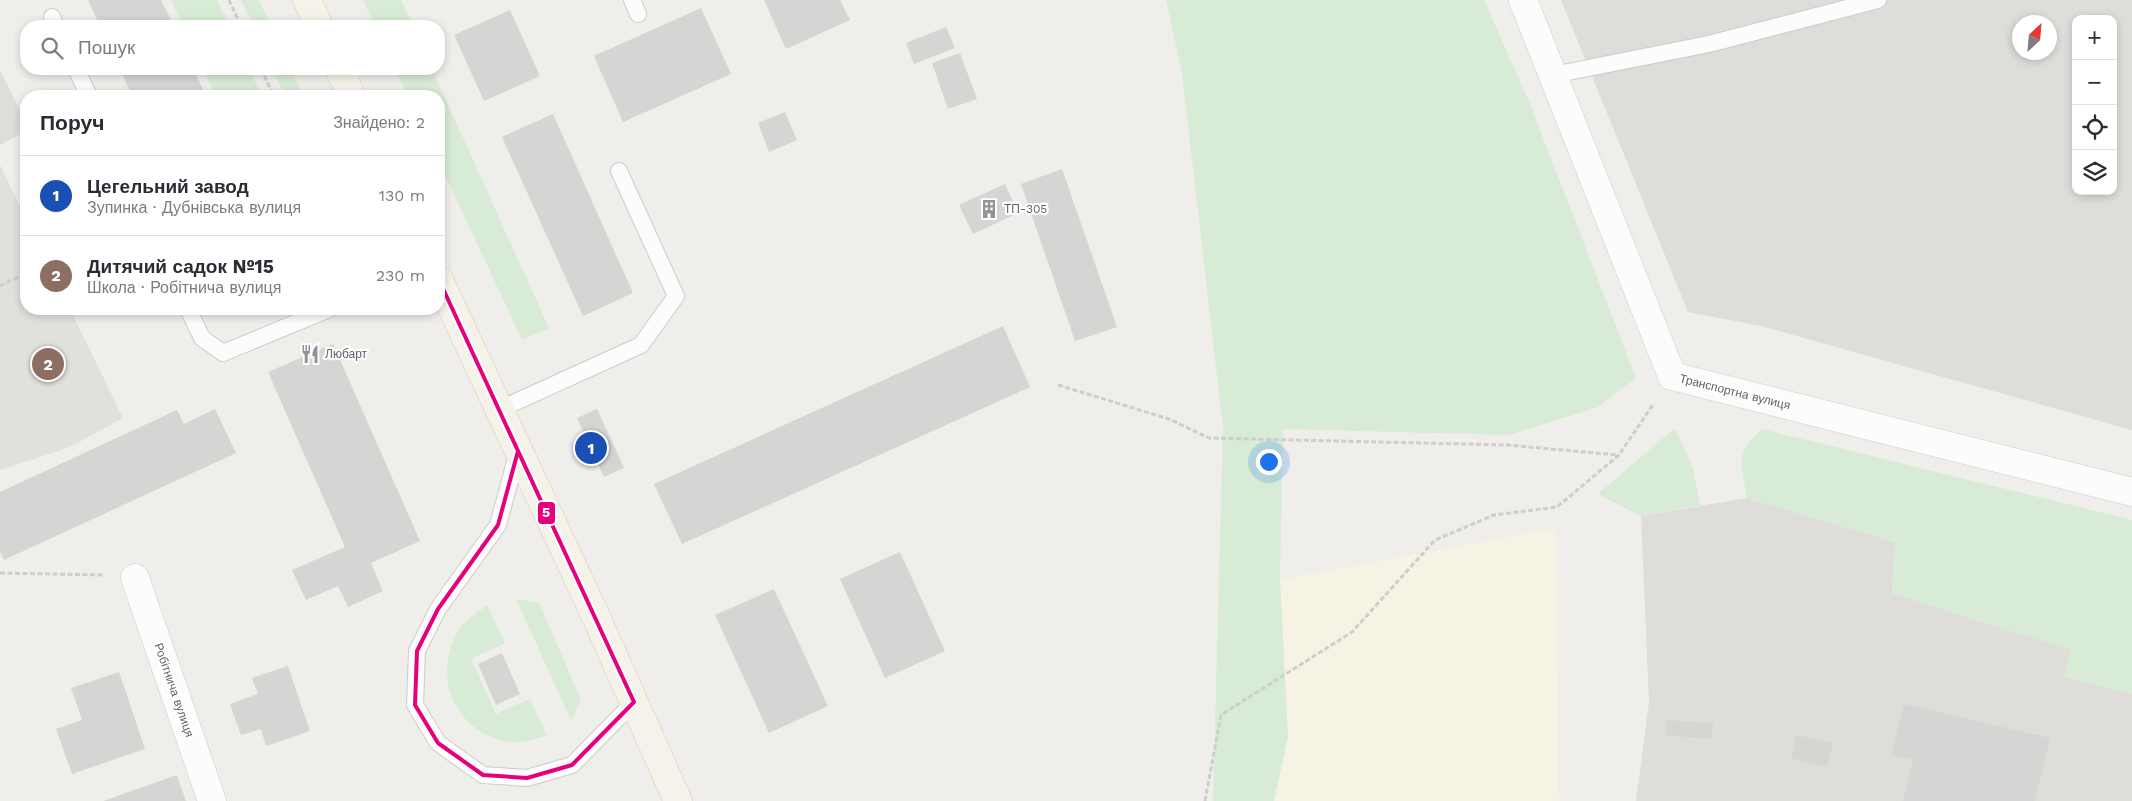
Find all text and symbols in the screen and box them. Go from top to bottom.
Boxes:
north arrow [2012,15,2057,60]
map controls [2072,15,2117,195]
button: + [2072,15,2117,60]
search box [20,20,445,75]
icon: search [38,34,66,62]
text: Пошук [78,36,135,59]
button: − [2072,60,2117,105]
button: locate [2072,105,2117,150]
text: Поруч [40,110,104,135]
text: Знайдено: 2 [333,113,425,132]
button: layers [2072,150,2117,195]
text: Цегельний завод [87,175,249,198]
text: 1 [53,186,59,205]
text: 130 m [379,186,425,205]
text: Зупинка · Дубнівська вулиця [87,198,301,217]
building icon: ТП-305 [978,198,1000,220]
place label: ТП-305 [1004,202,1047,216]
text: Дитячий садок №15 [87,255,274,278]
text: 2 [51,266,61,285]
text: 230 m [376,266,425,285]
text: Школа · Робітнича вулиця [87,278,281,297]
restaurant icon: Любарт [299,343,321,365]
pin: 2 [32,345,64,383]
place label: Любарт [325,347,368,361]
street label: Транспортна вулиця [1678,371,1792,413]
pin: 1 [575,429,607,467]
your location [1256,449,1282,475]
line badge: 5 [537,501,556,525]
text: 5 [542,504,550,520]
street label: Робітнича вулиця [151,641,197,739]

